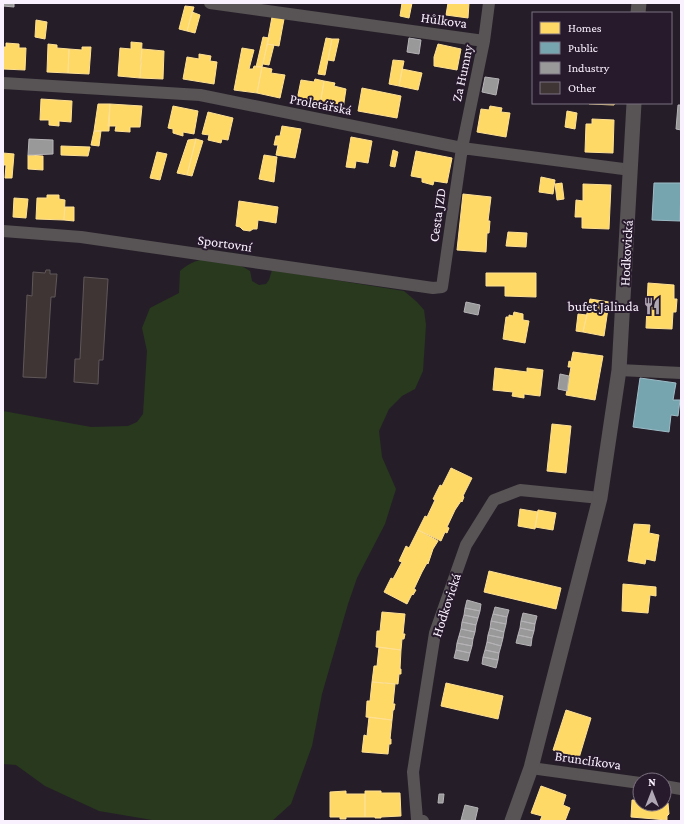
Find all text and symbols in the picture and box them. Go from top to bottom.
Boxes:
street label: Hůlkova [420,9,469,31]
legend [532,12,672,104]
text: Homes [568,21,602,35]
text: Public [568,41,598,55]
street label: Za Humny [448,42,476,103]
text: Industry [568,61,610,75]
text: Other [568,81,597,95]
street label: Proletářská [289,90,354,118]
street label: Cesta JZD [425,187,449,243]
street label: Hodkovická [616,219,636,286]
street label: Sportovní [197,231,254,255]
restaurant icon: bufet Jalinda [642,296,662,316]
place label: bufet Jalinda [568,298,640,314]
street label: Hodkovická [428,571,464,639]
street label: Brunclíkova [554,747,623,773]
north arrow [632,772,672,812]
text: N [648,776,656,788]

